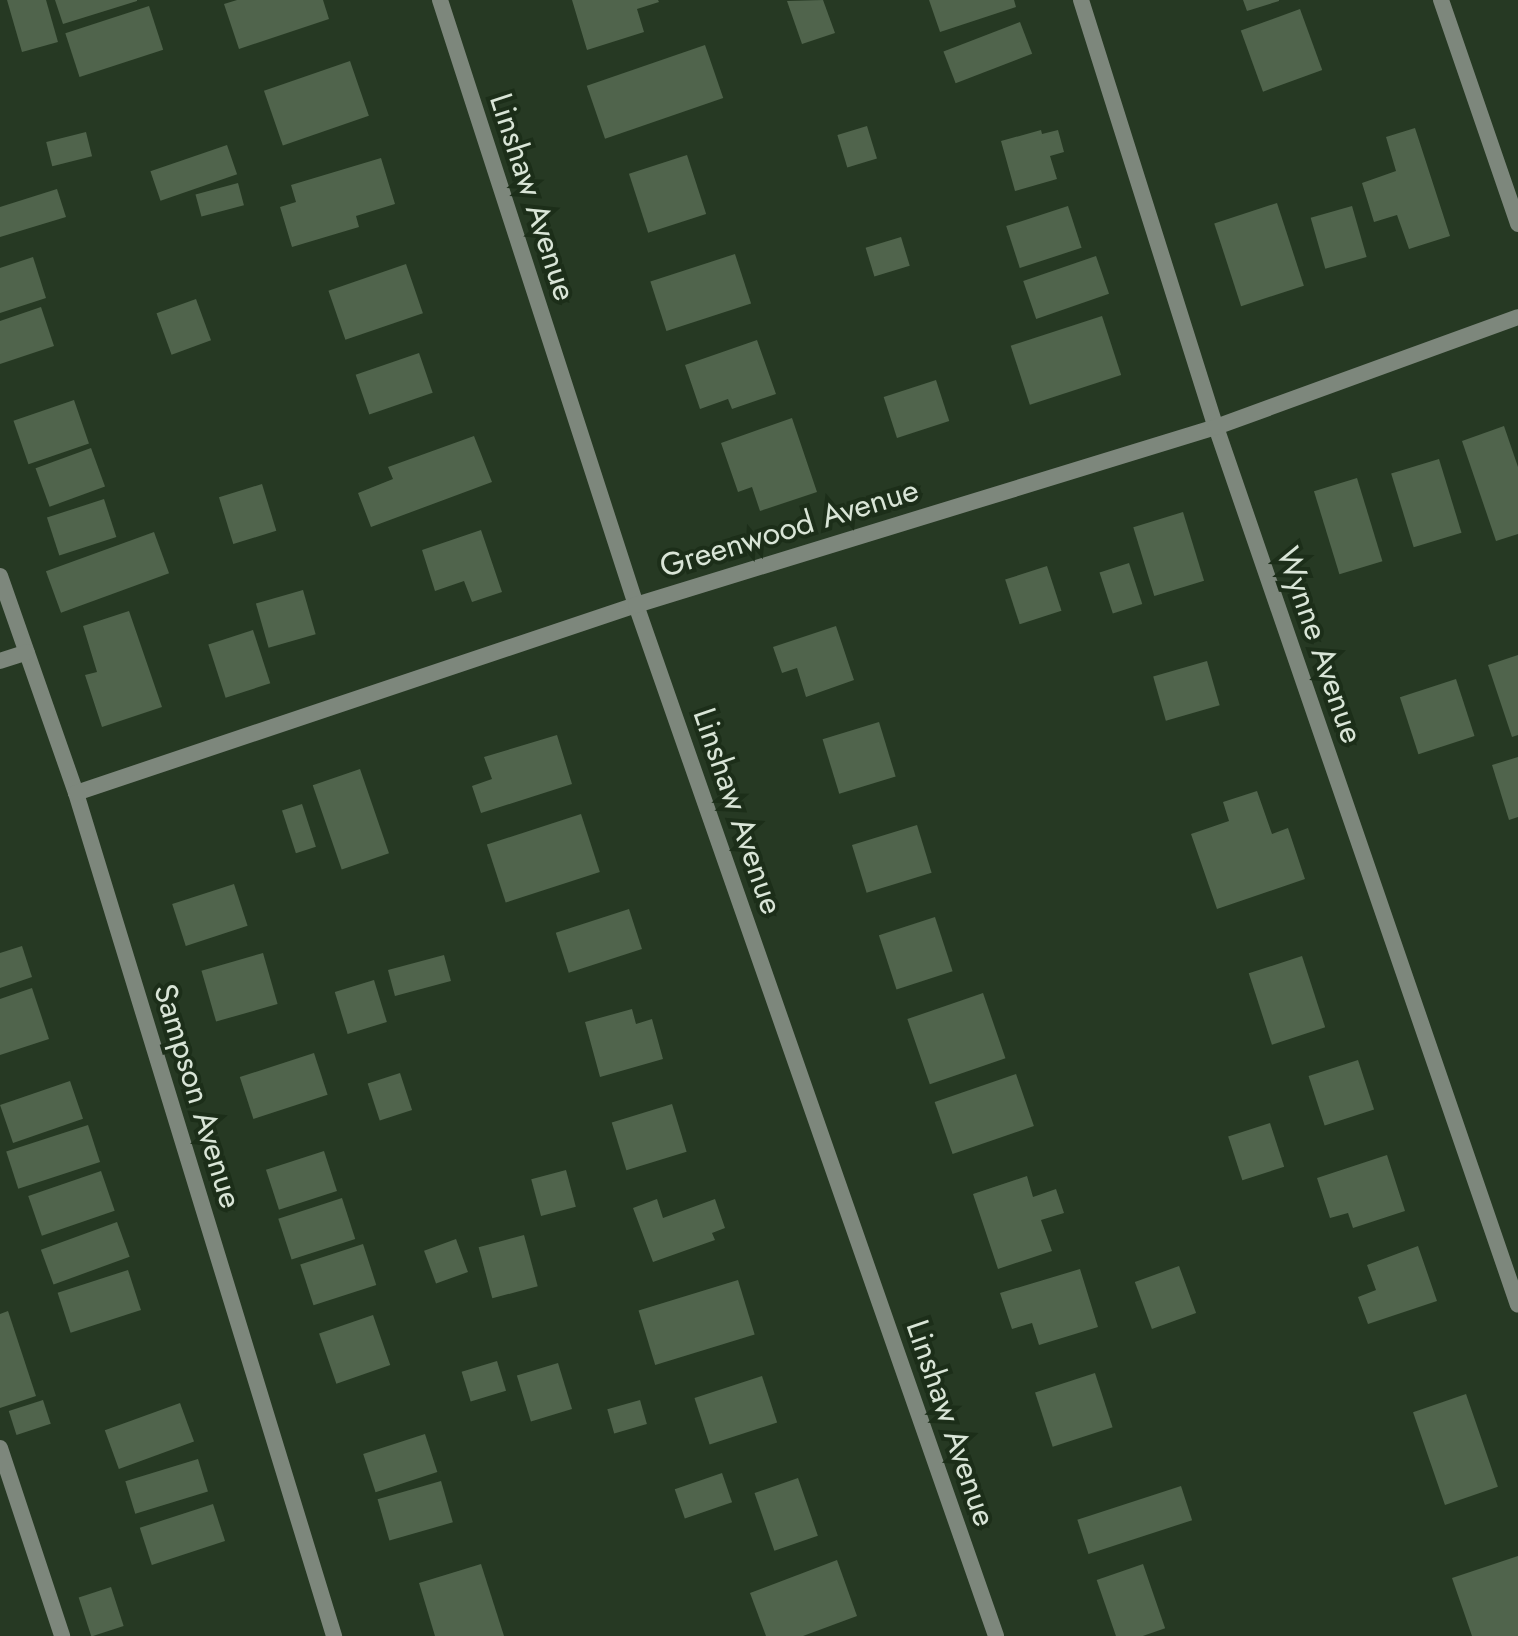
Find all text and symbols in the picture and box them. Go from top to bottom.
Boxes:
street label: Linshaw Avenue [481,89,585,305]
street label: Greenwood Avenue [655,470,923,586]
street label: Wynne Avenue [1268,542,1372,748]
street label: Linshaw Avenue [685,703,791,919]
street label: Sampson Avenue [146,979,250,1213]
street label: Linshaw Avenue [898,1315,1004,1531]

